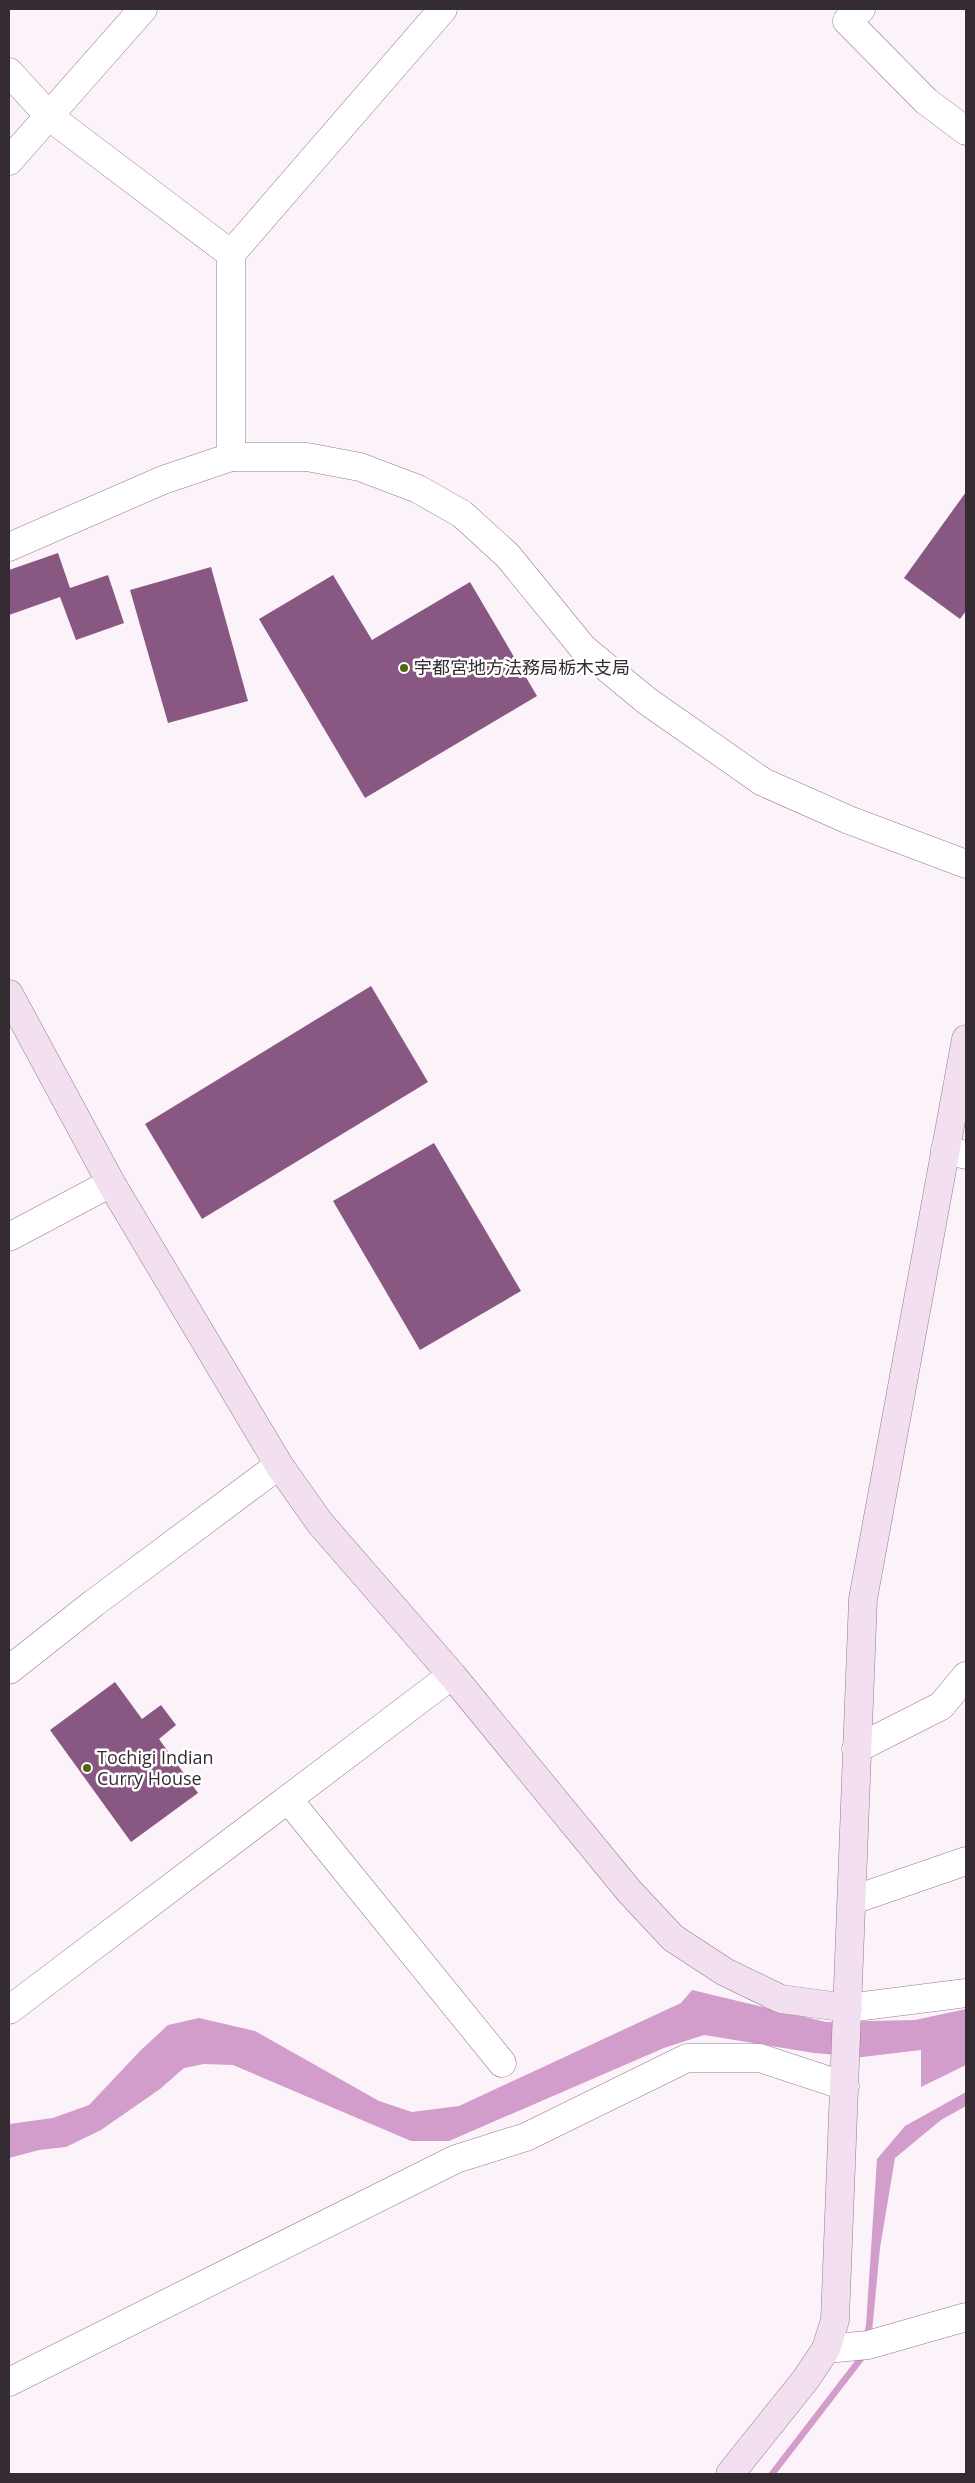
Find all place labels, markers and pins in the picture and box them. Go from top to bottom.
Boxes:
place label: 宇都宮地方法務局栃木支局 [414,655,630,679]
marker: 宇都宮地方法務局栃木支局 [398,662,410,674]
place label: Tochigi Indian Curry House [97,1745,214,1790]
marker: Tochigi Indian Curry House [81,1762,93,1774]

